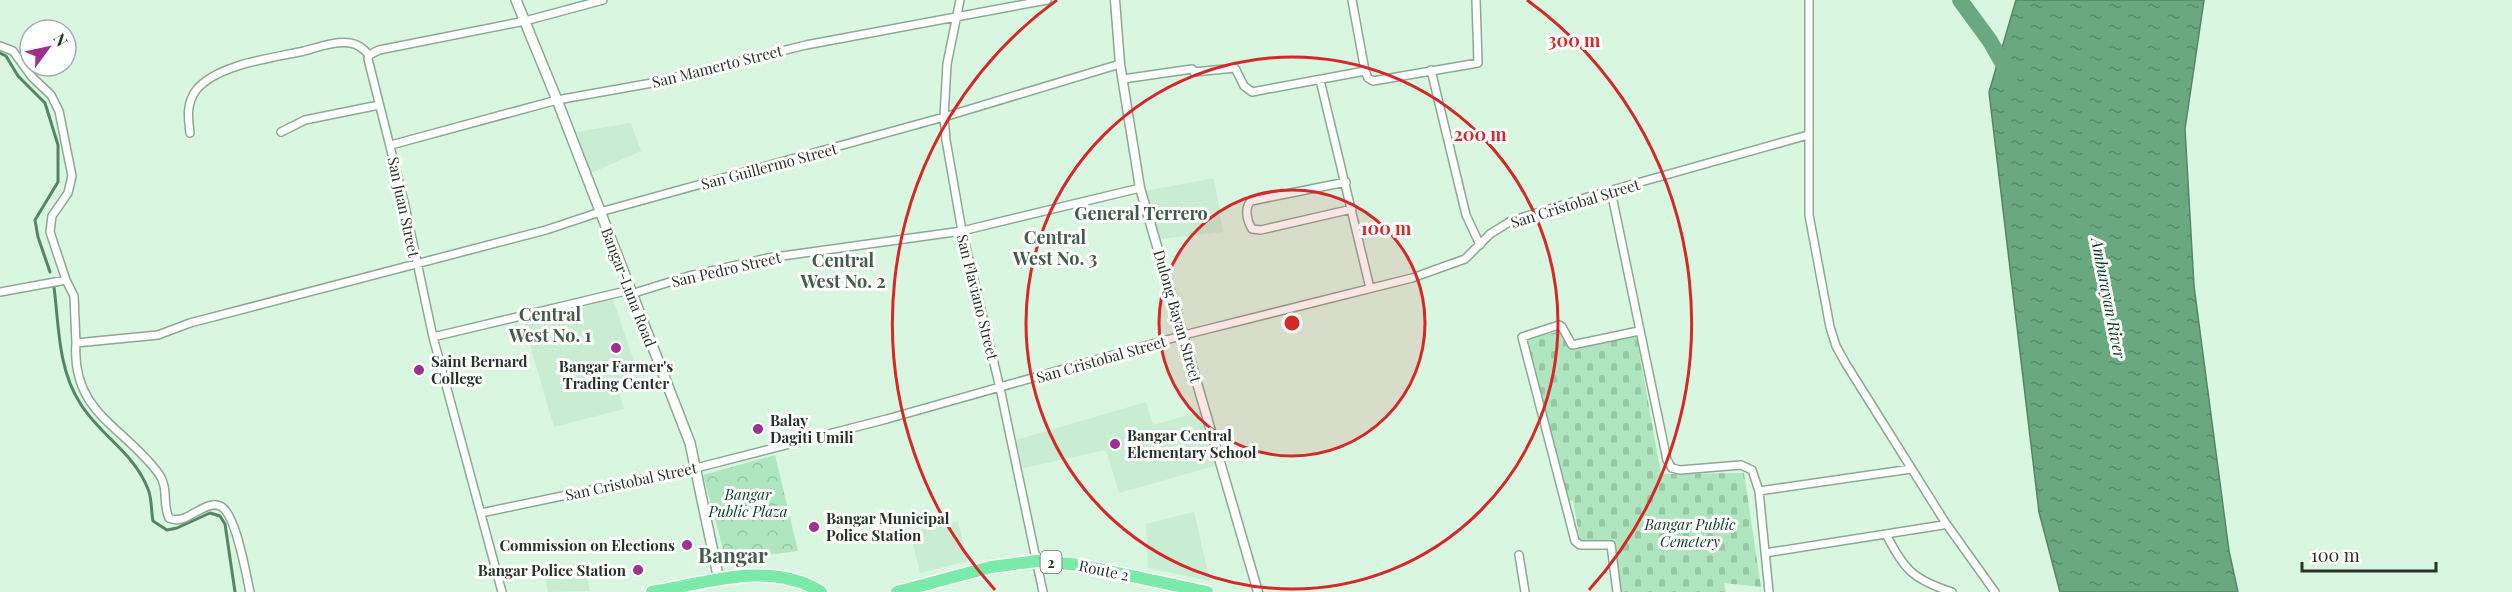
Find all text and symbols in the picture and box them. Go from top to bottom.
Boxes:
north arrow [18,18,78,78]
text: 300 m [1548,28,1601,52]
text: N [49,29,73,50]
street label: San Mamerto Street [650,40,785,92]
text: 200 m [1453,122,1507,146]
street label: San Guillermo Street [699,138,840,194]
street label: San Juan Street [384,155,425,260]
street label: San Cristobal Street [1508,174,1643,232]
district label: General Terrero [1074,201,1208,225]
text: 100 m [1361,216,1412,240]
street label: Bangar-Luna Road [597,224,661,350]
district label: Central West No. 3 [1012,225,1097,270]
street label: San Flaviano Street [953,232,1003,363]
water label: Amburayan River [2087,234,2131,361]
street label: San Pedro Street [669,247,783,291]
street label: Dulong Bayan Street [1150,247,1207,385]
district label: Central West No. 2 [799,248,886,293]
district label: Central West No. 1 [508,302,591,347]
centre of rings [1282,313,1302,333]
street label: San Cristobal Street [1034,331,1169,387]
marker: Bangar Farmer's Trading Center [609,341,623,355]
place label: Saint Bernard College [431,351,527,388]
place label: Bangar Farmer's Trading Center [559,356,673,393]
marker: Saint Bernard College [412,363,426,377]
place label: Balay Dagiti Umili [770,410,854,447]
marker: Balay Dagiti Umili [751,422,765,436]
place label: Bangar Central Elementary School [1127,425,1257,462]
marker: Bangar Central Elementary School [1108,437,1122,451]
street label: San Cristobal Street [563,457,699,505]
park label: Bangar Public Plaza [707,484,788,521]
place label: Bangar Municipal Police Station [826,508,950,545]
park label: Bangar Public Cemetery [1644,514,1736,551]
marker: Bangar Municipal Police Station [807,520,821,534]
place label: Commission on Elections [499,535,675,555]
scale bar [2302,535,2436,573]
marker: Commission on Elections [680,538,694,552]
district label: Bangar [698,540,768,568]
text: 100 m [2311,543,2360,567]
road number: 2 [1040,551,1062,573]
street label: Route 2 [1077,555,1131,585]
place label: Bangar Police Station [478,560,627,580]
marker: Bangar Police Station [631,563,645,577]

